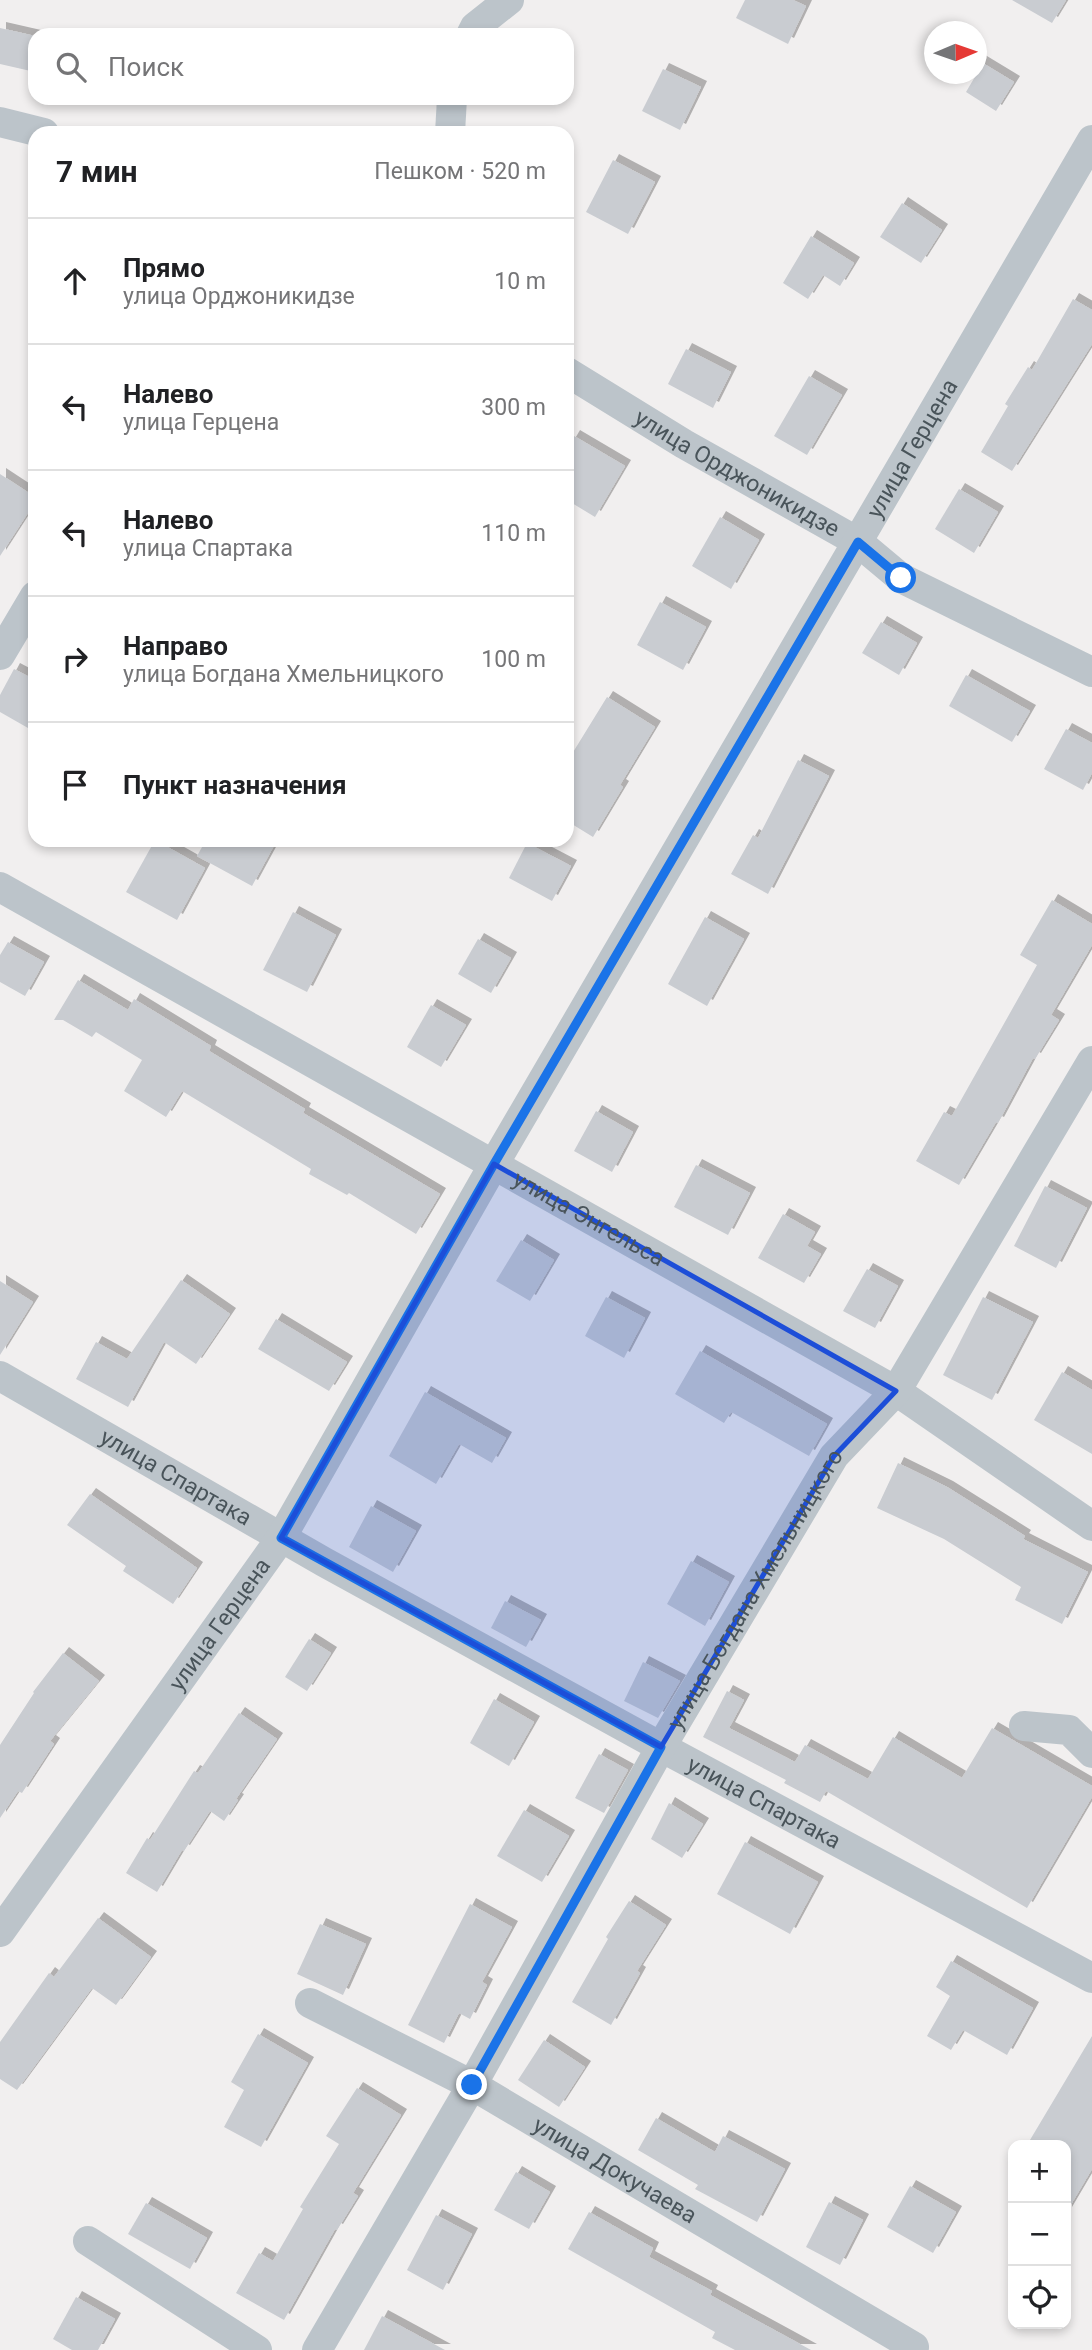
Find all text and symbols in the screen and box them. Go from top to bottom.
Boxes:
north arrow [924,21,987,84]
search box [28,28,574,105]
icon: search [52,48,90,86]
text: Поиск [108,52,184,82]
text: 7 мин [56,154,137,189]
text: Пешком · 520 m [374,158,546,185]
text: Прямо [123,253,205,283]
icon: ahead [56,262,94,300]
text: 10 m [494,268,546,295]
text: улица Орджоникидзе [123,283,355,310]
street label: улица Герцена [861,374,963,523]
text: Налево [123,379,213,409]
icon: left [56,388,94,426]
text: 300 m [481,394,546,421]
street label: улица Орджоникидзе [630,404,844,542]
text: улица Герцена [123,409,279,436]
text: Налево [123,505,213,535]
icon: left [56,514,94,552]
text: 110 m [481,520,546,547]
text: улица Спартака [123,535,293,562]
route start [885,562,916,593]
text: Направо [123,631,228,661]
icon: right [56,640,94,678]
text: 100 m [481,646,546,673]
text: улица Богдана Хмельницкого [123,661,444,688]
icon: arrive [56,766,94,804]
text: Пункт назначения [123,770,347,800]
street label: улица Энгельса [509,1165,670,1272]
street label: улица Спартака [96,1423,257,1531]
street label: улица Богдана Хмельницкого [661,1444,849,1734]
street label: улица Герцена [163,1553,276,1696]
street label: улица Спартака [683,1750,845,1854]
route end [456,2069,487,2100]
street label: улица Докучаева [528,2111,702,2229]
map controls [1008,2140,1071,2329]
button: + [1008,2140,1071,2203]
button: − [1008,2203,1071,2266]
button: locate [1008,2266,1071,2329]

